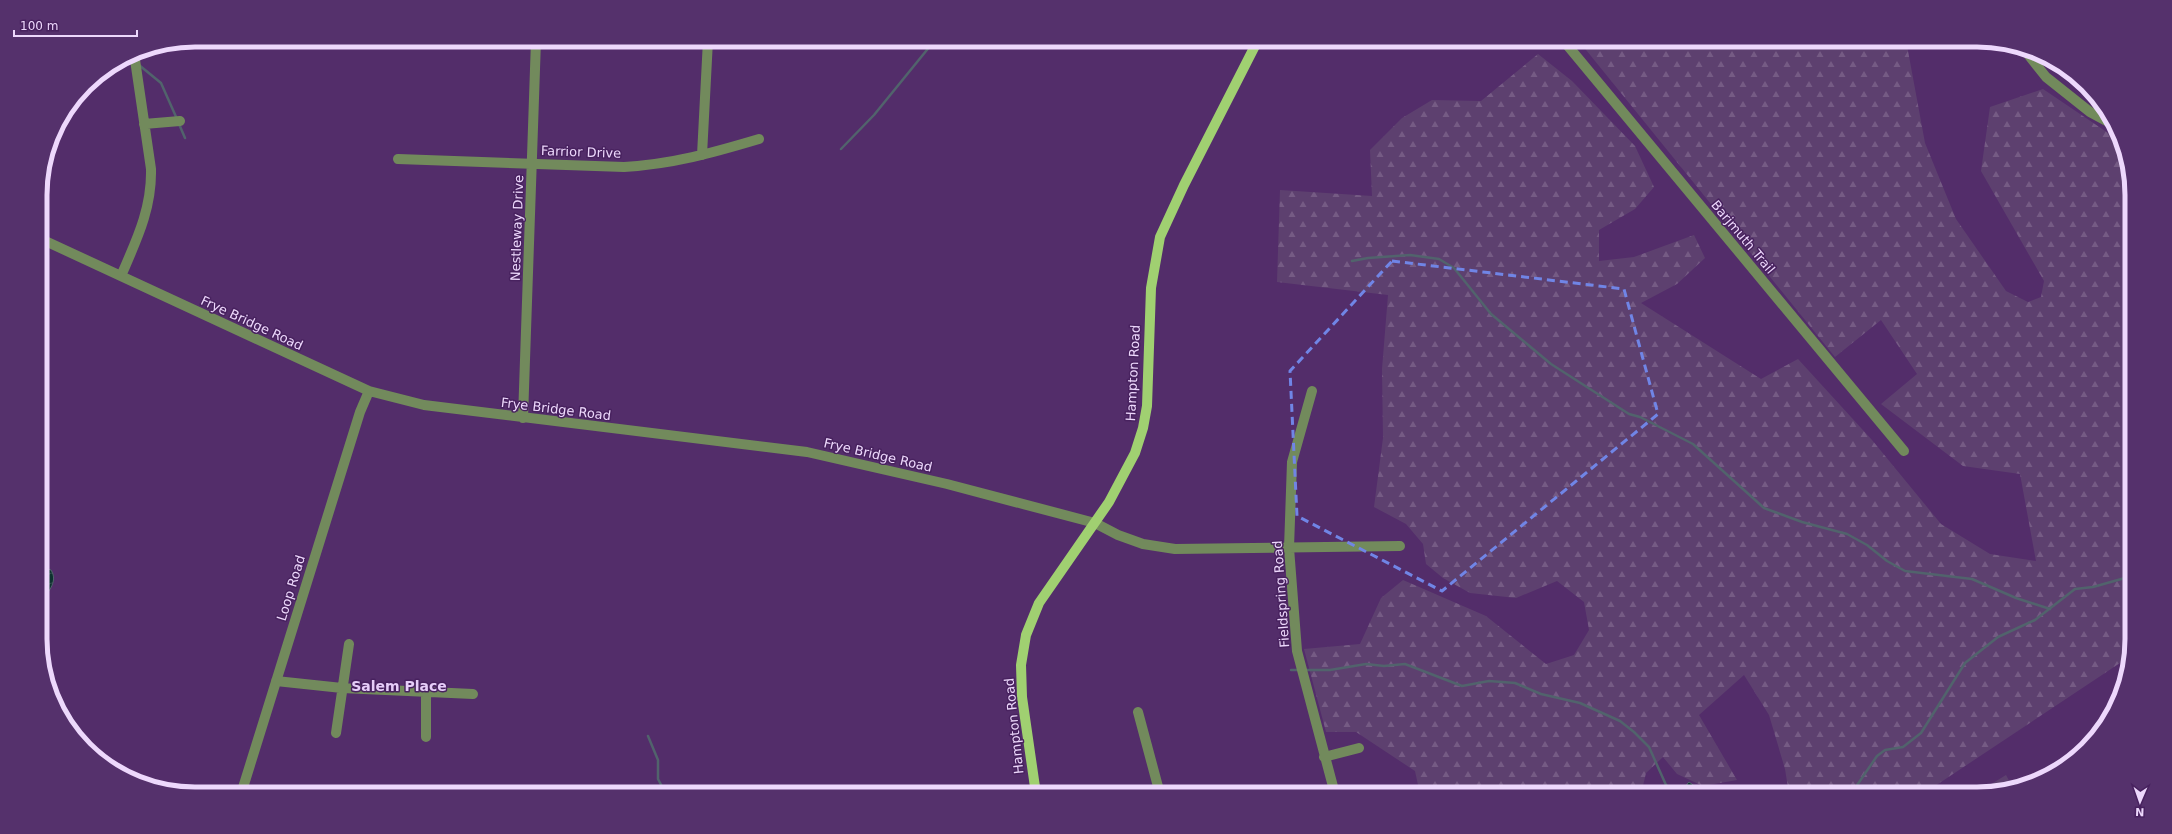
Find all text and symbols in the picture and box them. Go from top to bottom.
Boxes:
scale bar [14,12,137,38]
text: 100 m [20,19,58,33]
street label: Farrior Drive [541,143,621,161]
street label: Nestleway Drive [508,175,526,281]
street label: Barjmuth Trail [1708,197,1778,277]
street label: Frye Bridge Road [199,293,305,353]
street label: Hampton Road [1123,324,1143,422]
street label: Frye Bridge Road [500,395,612,423]
street label: Frye Bridge Road [822,435,934,475]
street label: Fieldspring Road [1270,540,1292,648]
street label: Loop Road [274,553,308,623]
street label: Hampton Road [1001,677,1027,775]
district label: Salem Place [351,678,447,694]
north arrow [2120,782,2160,822]
text: N [2135,805,2145,818]

